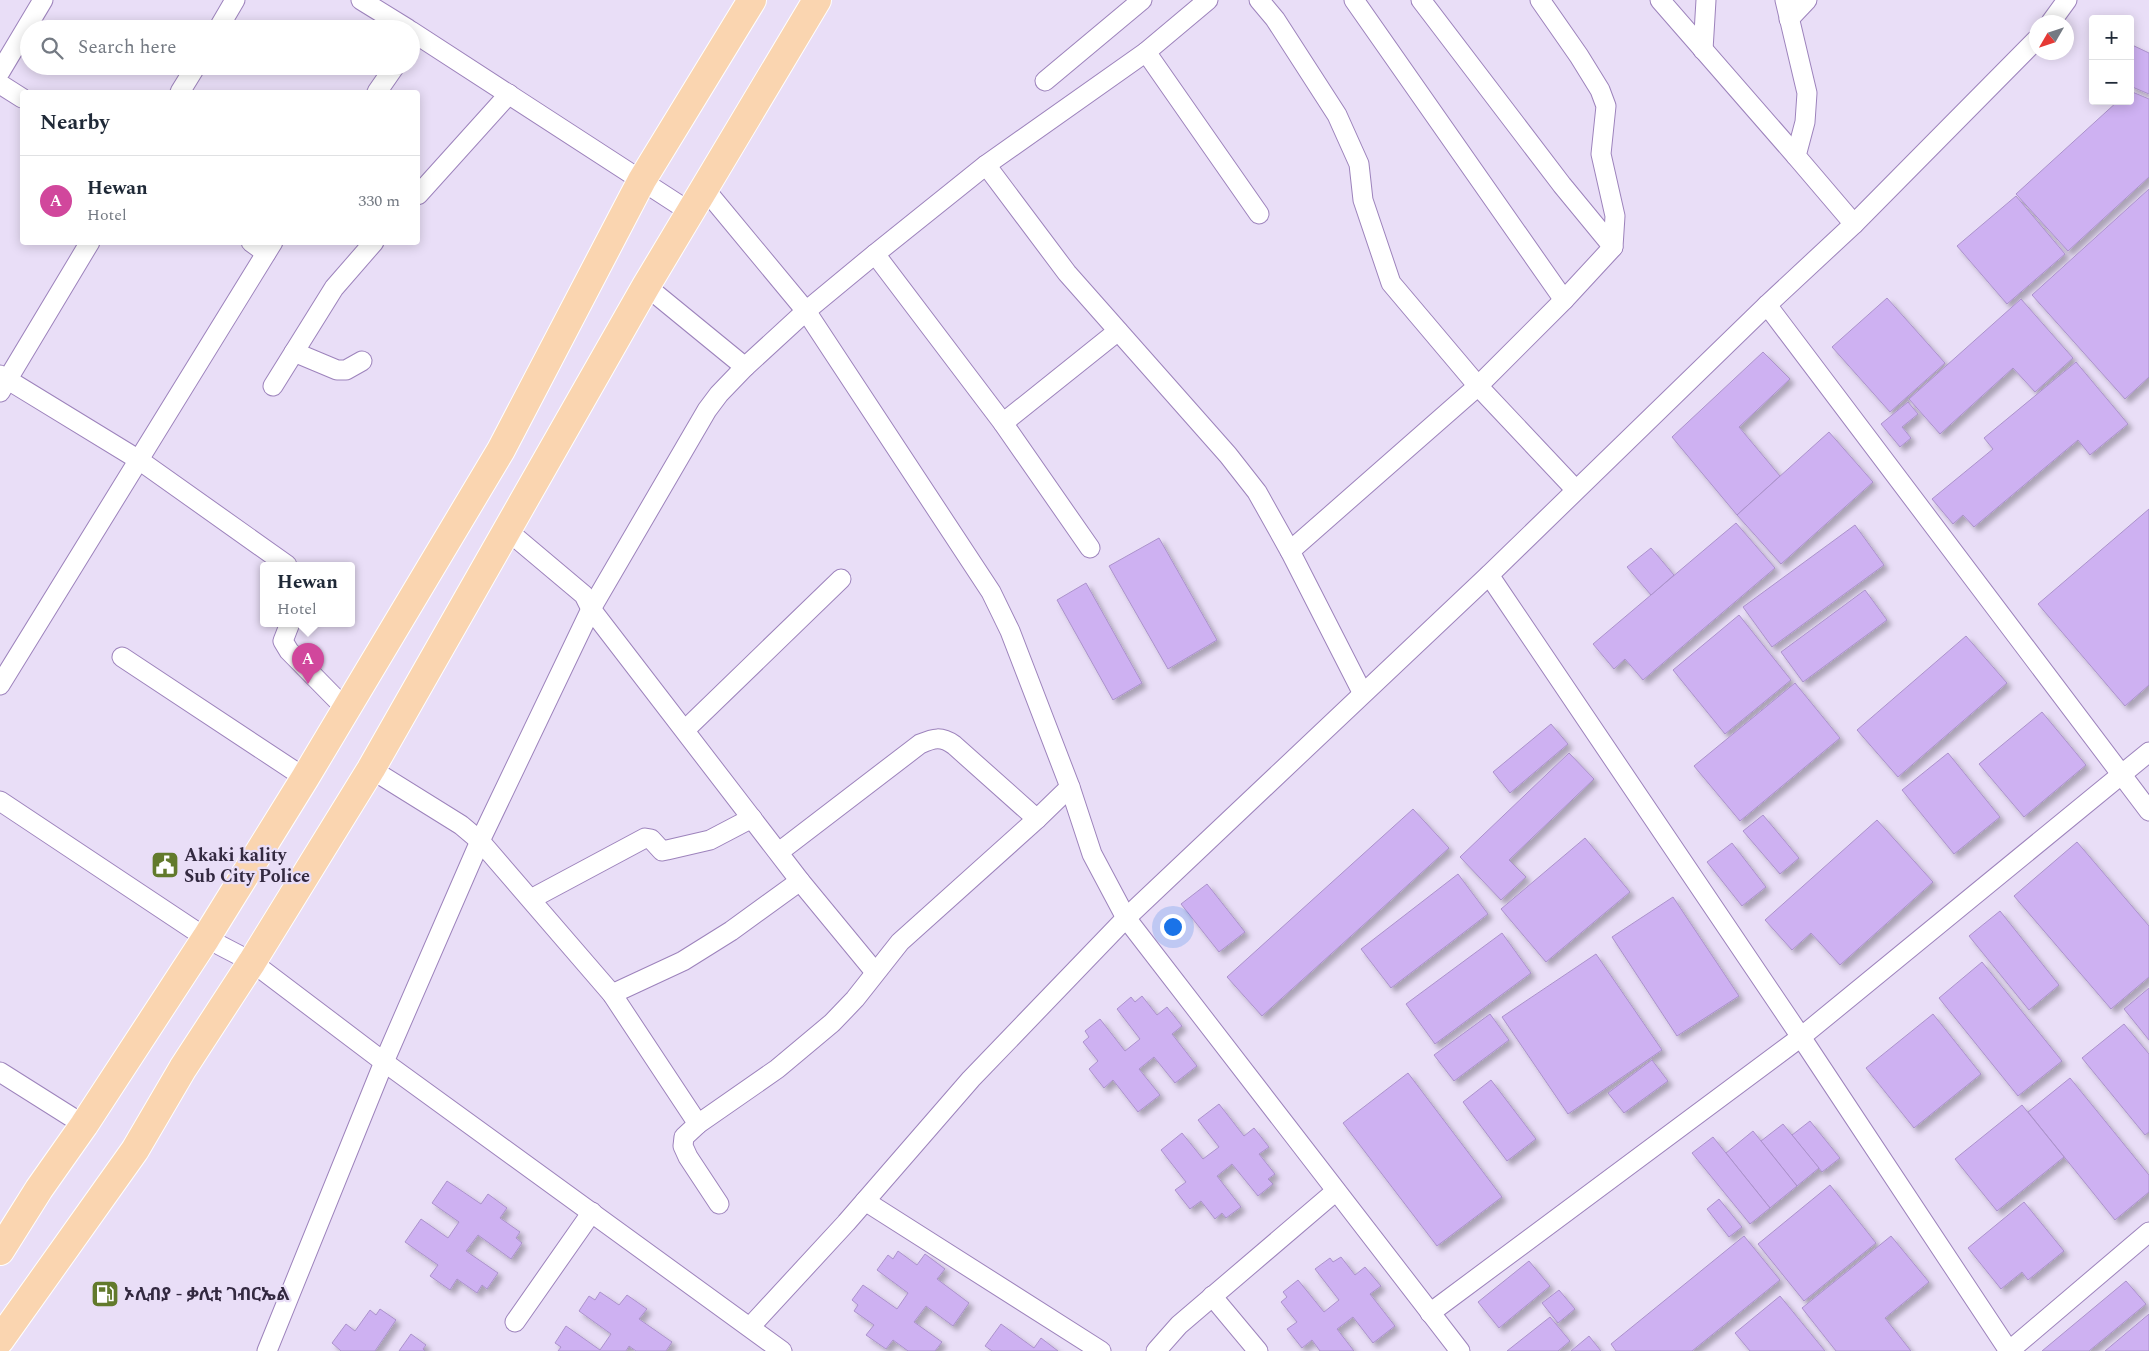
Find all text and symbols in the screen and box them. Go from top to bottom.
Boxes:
north arrow [2029,15,2074,60]
map controls [2089,15,2134,105]
button: + [2089,15,2134,60]
search box [20,20,420,75]
text: Search here [78,33,177,62]
icon: search [38,34,66,62]
button: − [2089,60,2134,105]
text: Nearby [40,107,110,139]
text: Hewan [87,174,148,203]
text: A [50,189,62,213]
text: 330 m [358,189,400,213]
text: Hotel [87,203,127,227]
popup [260,562,355,627]
text: Hewan [277,568,338,597]
text: Hotel [277,597,317,621]
pin: A [292,643,324,684]
place label: Akaki kality Sub City Police [184,842,310,890]
public building icon: Akaki kality Sub City Police [150,850,180,880]
your location [1160,914,1186,940]
fuel station icon: ኦሊብያ - ቃሊቲ ገብርኤል [90,1279,120,1309]
place label: ኦሊብያ - ቃሊቲ ገብርኤል [124,1281,290,1308]

